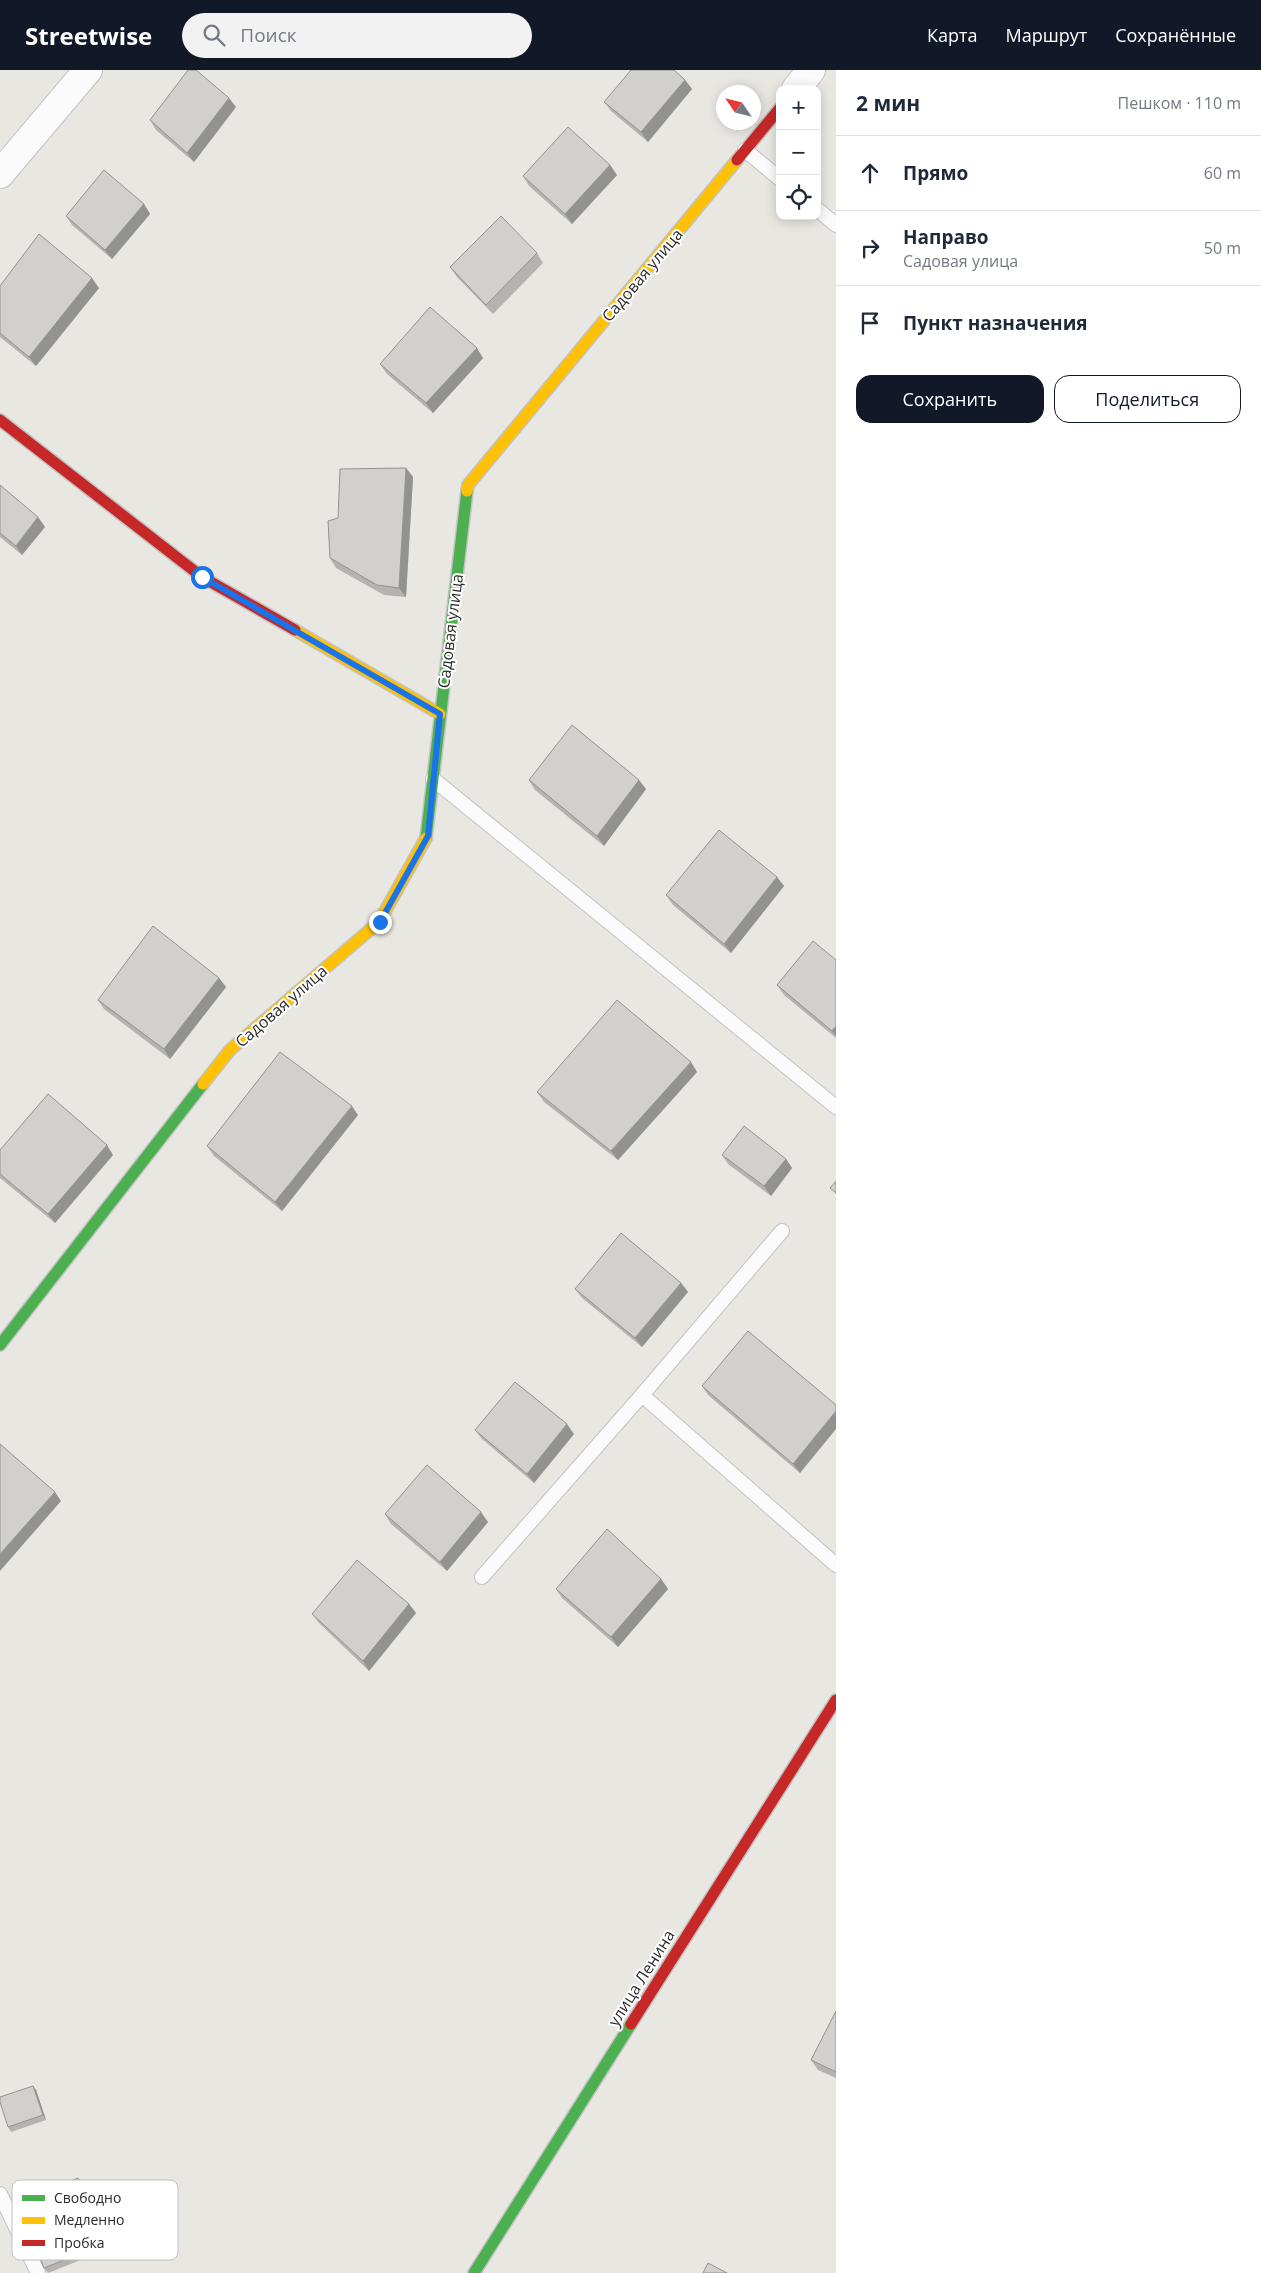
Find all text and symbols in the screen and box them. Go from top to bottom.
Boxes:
search box [182,13,532,58]
text: Streetwise [25,19,152,52]
icon: search [200,21,228,49]
text: Поиск [240,22,297,48]
text: Карта [927,23,977,47]
text: Маршрут [1005,23,1087,47]
text: Сохранённые [1115,23,1236,47]
north arrow [716,85,761,130]
map controls [776,85,821,220]
button: + [776,85,821,130]
text: 2 мин [856,89,920,117]
text: Пешком · 110 m [1118,92,1241,114]
button: − [776,130,821,175]
icon: ahead [856,159,884,187]
text: Прямо [903,160,968,186]
text: 60 m [1204,162,1241,184]
button: locate [776,175,821,220]
street label: Садовая улица [597,224,687,326]
text: Направо [903,224,989,250]
icon: right [856,234,884,262]
text: 50 m [1204,237,1241,259]
text: Садовая улица [903,250,1018,272]
icon: arrive [856,309,884,337]
text: Пункт назначения [903,310,1088,336]
button: Сохранить [856,375,1044,423]
button: Поделиться [1054,375,1241,423]
route start [191,566,214,589]
street label: Садовая улица [432,573,468,689]
route end [369,911,392,934]
street label: Садовая улица [230,960,332,1052]
street label: улица Ленина [603,1926,679,2030]
legend [12,2180,178,2260]
text: Свободно [54,2188,121,2207]
text: Медленно [54,2210,125,2229]
text: Пробка [54,2233,105,2252]

